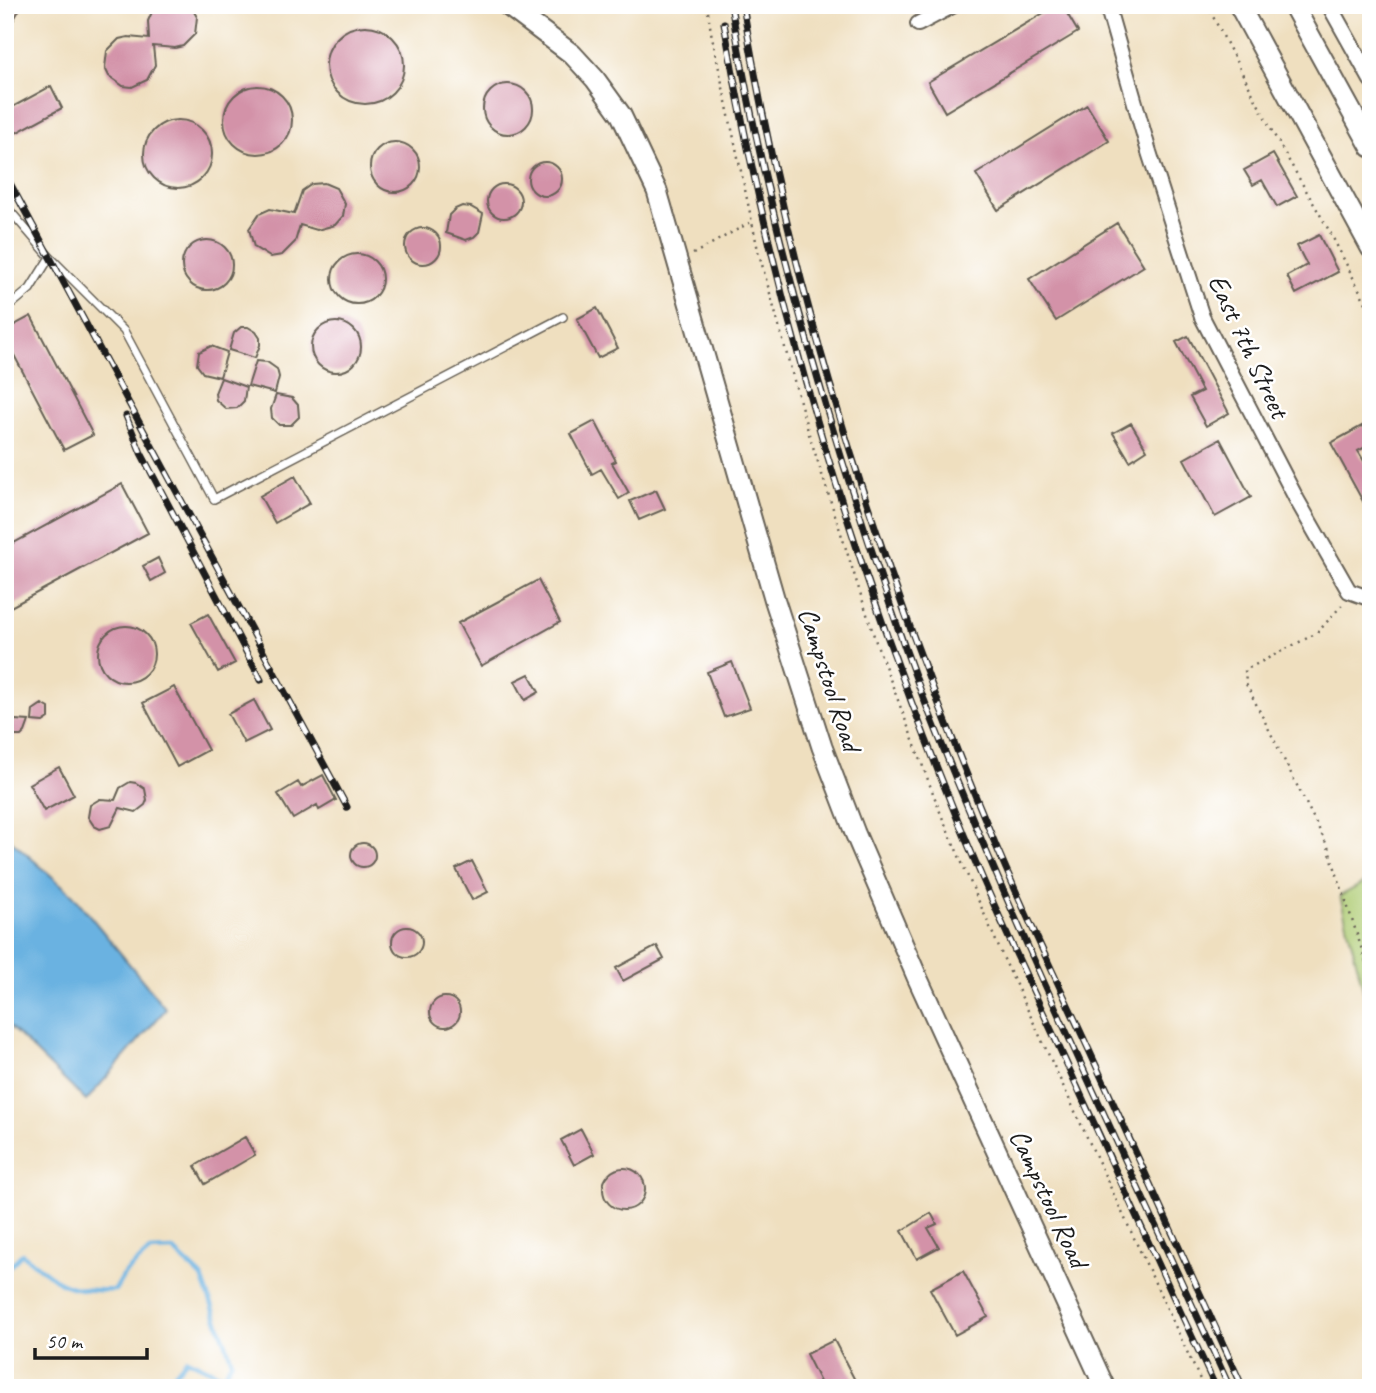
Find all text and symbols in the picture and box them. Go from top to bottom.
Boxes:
street label: East 7th Street [1201,269,1299,426]
street label: Campstool Road [790,603,871,759]
street label: Campstool Road [1002,1123,1098,1276]
scale bar [35,1316,147,1360]
text: 50 m [46,1328,84,1354]

